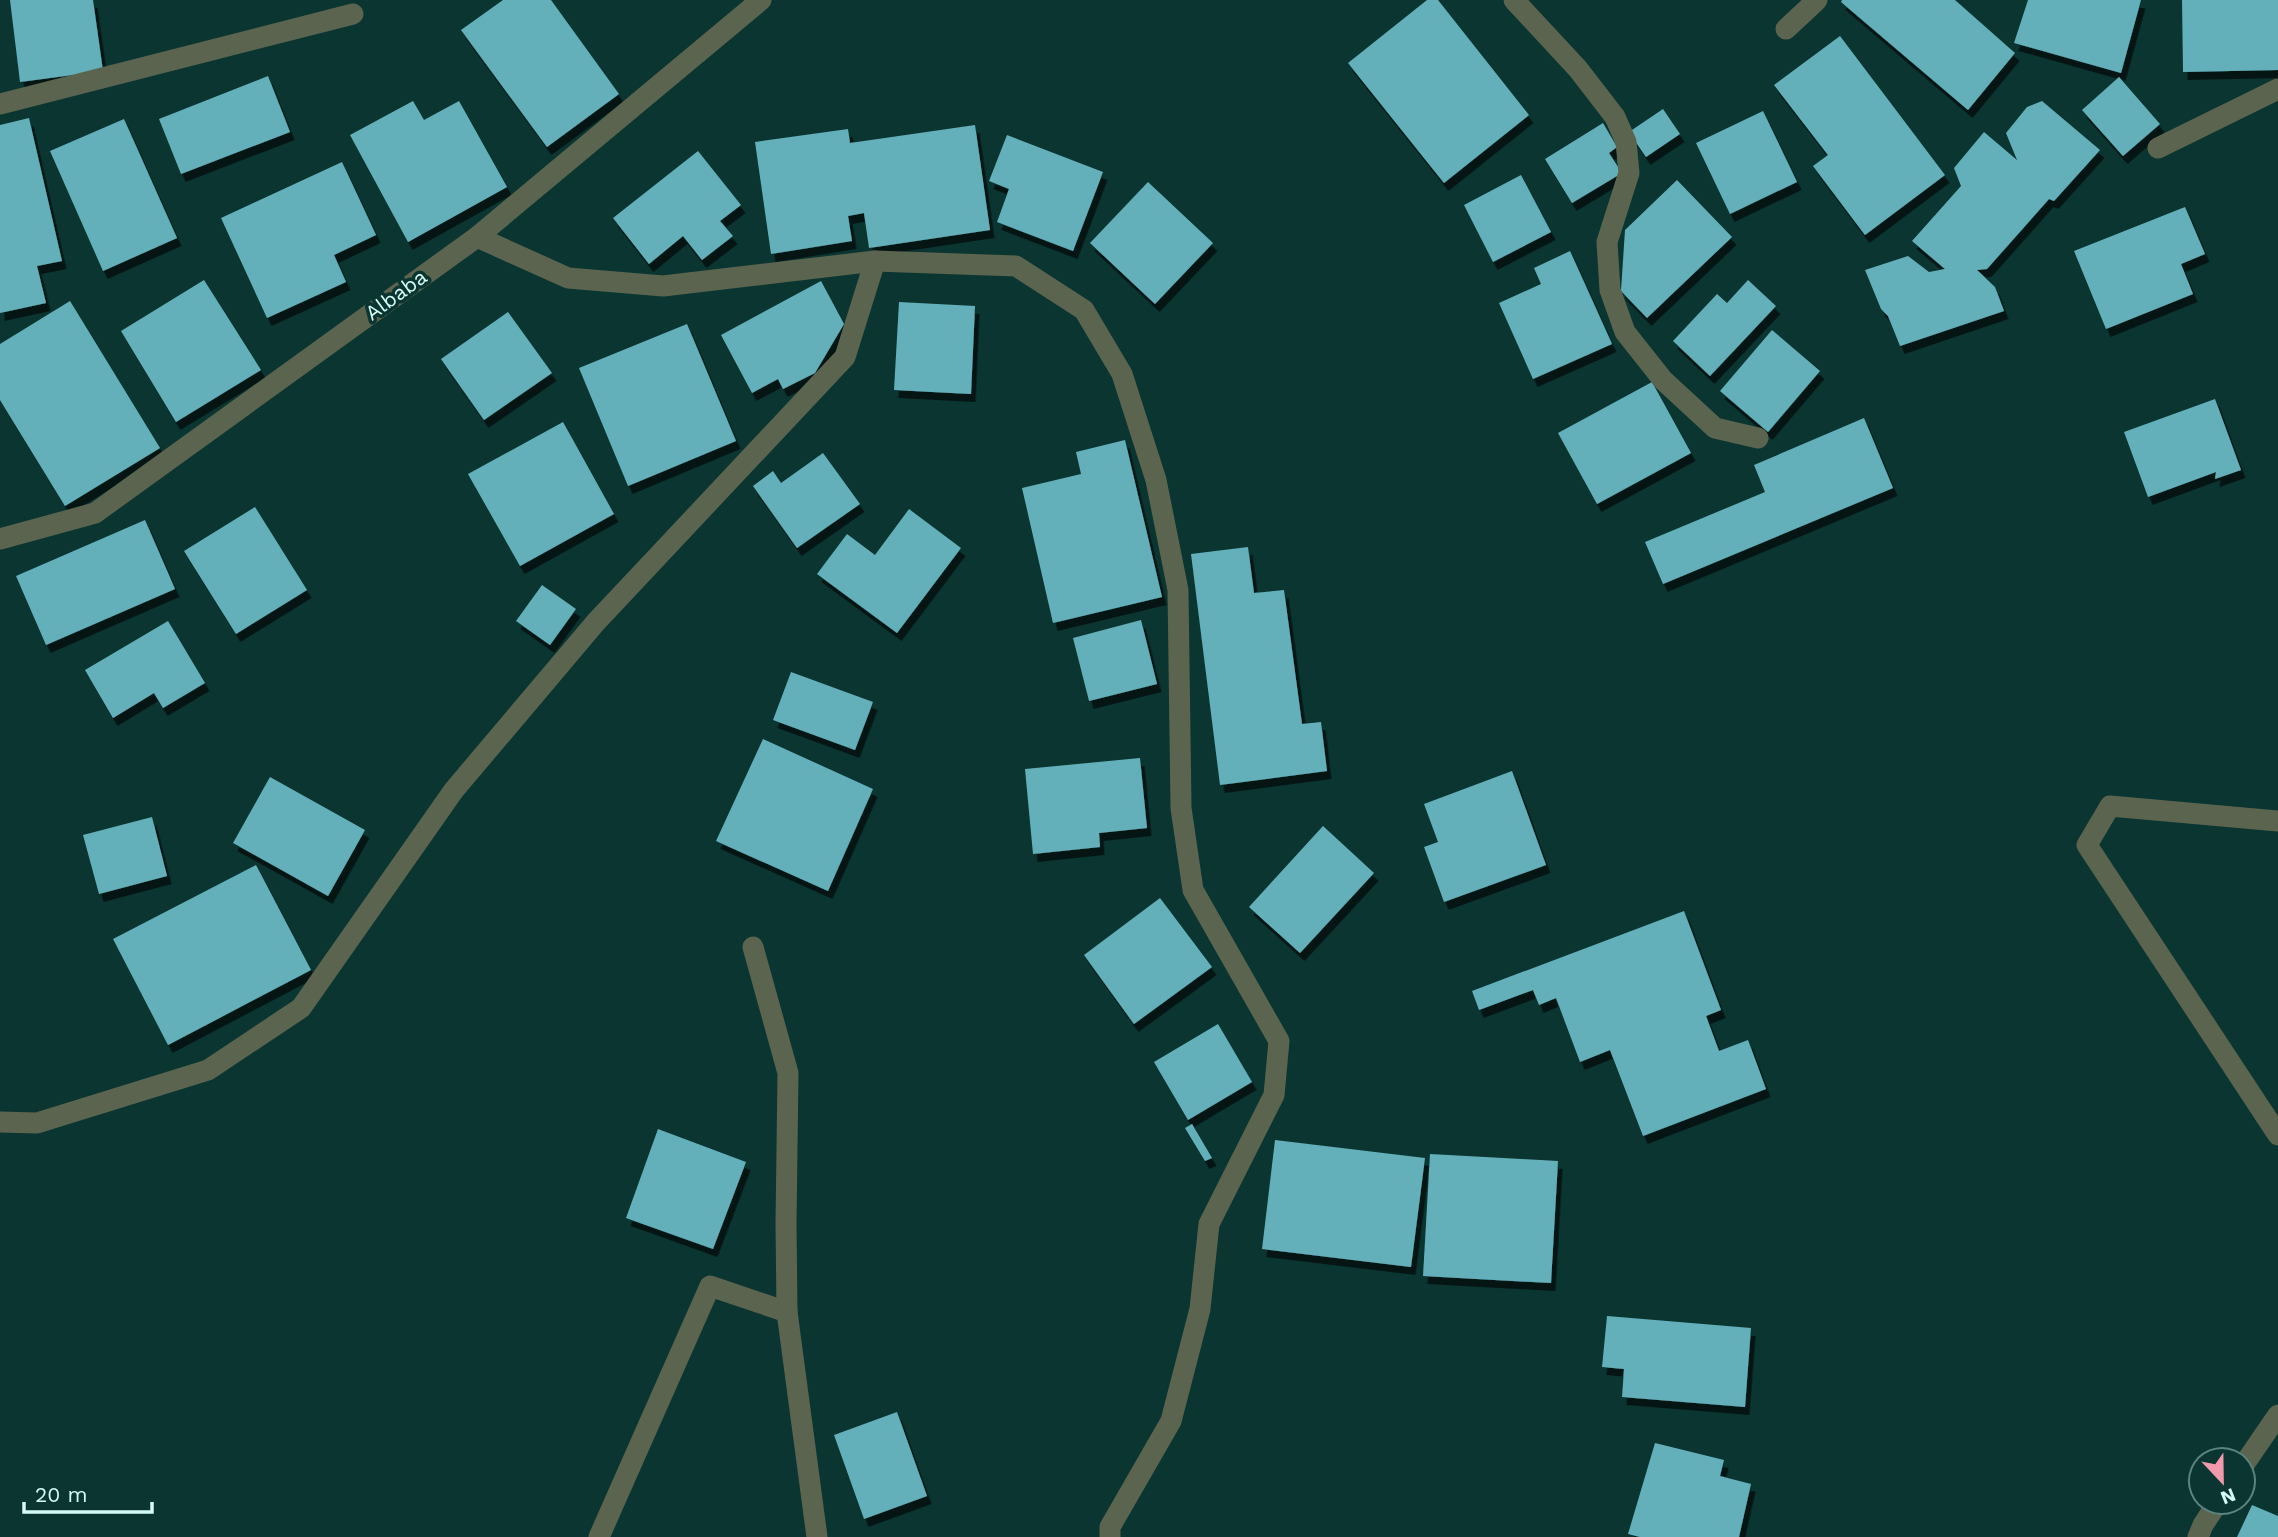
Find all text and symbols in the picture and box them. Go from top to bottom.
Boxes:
street label: Albaba [360,264,432,325]
north arrow [2187,1446,2257,1516]
scale bar [24,1470,152,1514]
text: 20 m [35,1482,87,1507]
text: N [2217,1483,2239,1510]

